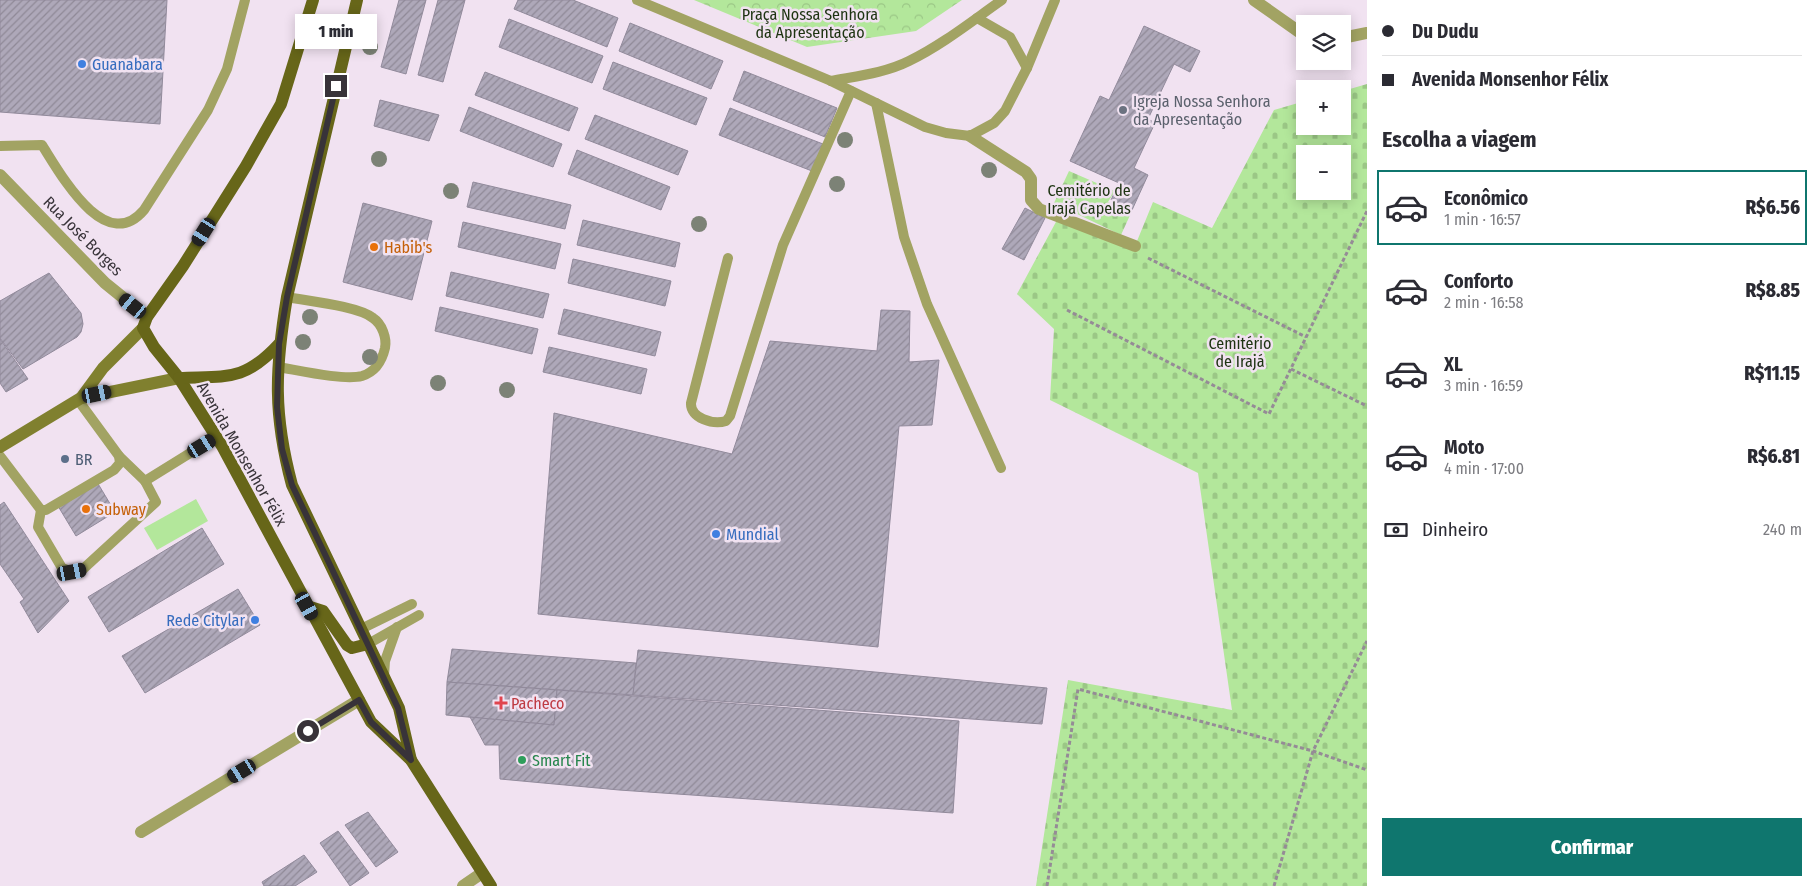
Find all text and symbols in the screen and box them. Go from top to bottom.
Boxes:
park label: Praça Nossa Senhora da Apresentação [742,5,878,42]
callout: 1 min [295,13,377,48]
map controls [1296,15,1351,200]
button: layers [1296,15,1351,70]
text: Du Dudu [1412,20,1479,43]
text: 1 min [319,22,353,41]
place label: Guanabara [92,55,163,74]
marker: Guanabara [76,58,88,70]
text: Avenida Monsenhor Félix [1412,68,1608,91]
route end [325,75,347,97]
button: + [1296,80,1351,135]
place label: Igreja Nossa Senhora da Apresentação [1133,92,1271,129]
marker: Igreja Nossa Senhora da Apresentação [1117,104,1129,116]
text: Escolha a viagem [1382,126,1537,153]
button: − [1296,145,1351,200]
park label: Cemitério de Irajá Capelas [1047,181,1131,218]
icon: car [1384,185,1429,230]
text: Econômico [1444,187,1528,210]
street label: Rua José Borges [39,192,127,280]
text: R$6.56 [1746,196,1800,219]
text: 1 min · 16:57 [1444,210,1521,229]
car [189,215,218,249]
place label: Habib's [384,238,433,257]
marker: Habib's [368,241,380,253]
icon: car [1384,268,1429,313]
text: Conforto [1444,270,1513,293]
text: R$8.85 [1746,279,1800,302]
car [116,291,149,321]
text: 2 min · 16:58 [1444,293,1523,312]
park label: Cemitério de Irajá [1209,334,1271,371]
icon: car [1384,351,1429,396]
text: XL [1444,353,1463,376]
text: R$11.15 [1744,362,1800,385]
text: 3 min · 16:59 [1444,376,1523,395]
street label: Avenida Monsenhor Félix [193,379,291,529]
car [80,384,113,404]
car [185,432,218,460]
icon: car [1384,434,1429,479]
text: Moto [1444,436,1484,459]
text: R$6.81 [1747,445,1800,468]
place label: BR [75,450,93,469]
marker: BR [59,453,71,465]
text: 4 min · 17:00 [1444,459,1524,478]
place label: Subway [96,500,147,519]
marker: Subway [80,503,92,515]
icon: cash [1382,516,1410,544]
text: Dinheiro [1422,518,1488,541]
text: 240 m [1763,520,1802,539]
place label: Mundial [726,525,779,544]
marker: Mundial [710,528,722,540]
car [55,562,88,582]
car [293,589,320,623]
place label: Rede Citylar [166,611,245,630]
marker: Rede Citylar [249,614,261,626]
place label: Pacheco [511,694,565,713]
marker: Pacheco [495,697,507,709]
route start [297,720,319,742]
place label: Smart Fit [532,751,591,770]
marker: Smart Fit [516,754,528,766]
car [225,757,258,785]
button: Confirmar [1382,818,1802,876]

